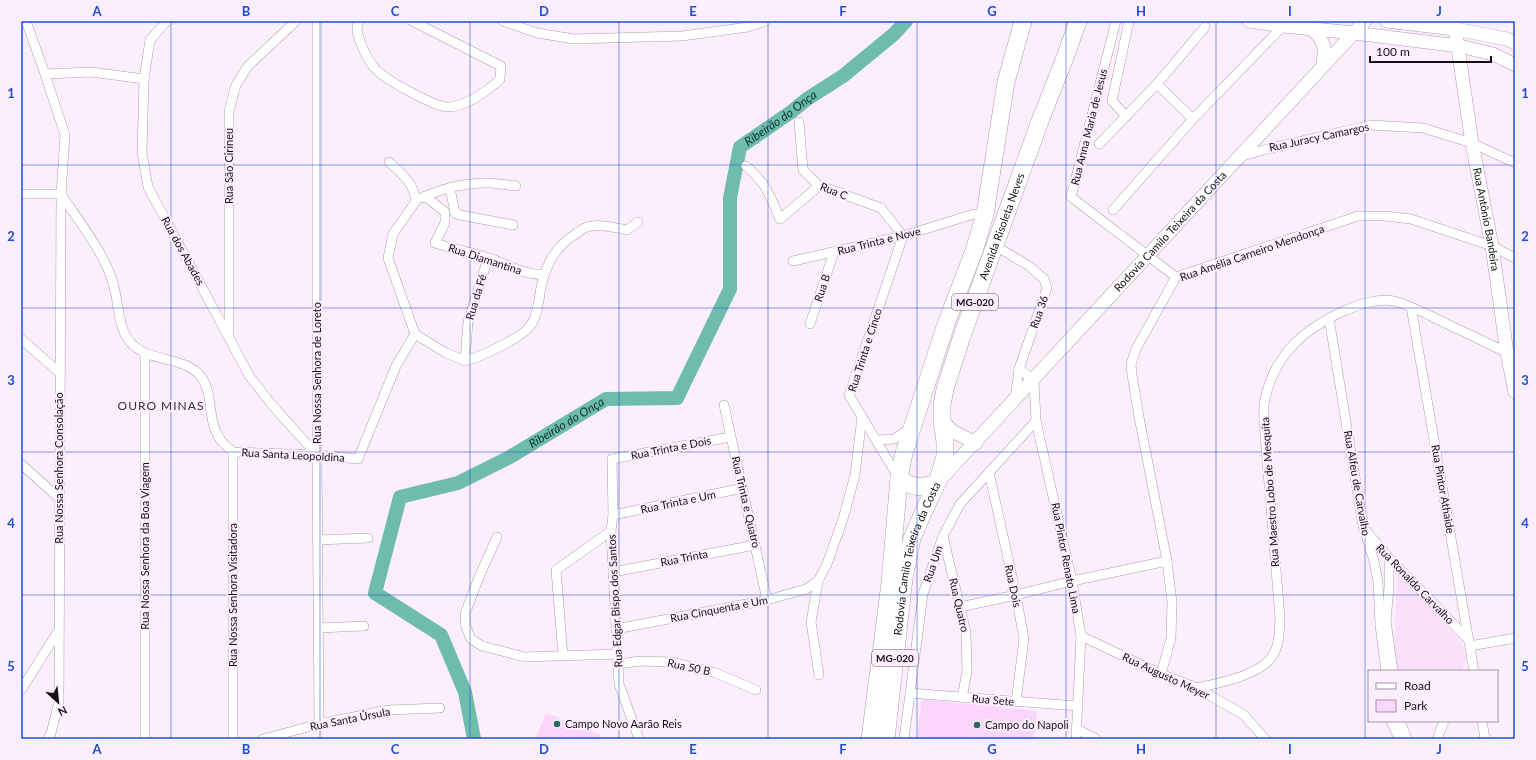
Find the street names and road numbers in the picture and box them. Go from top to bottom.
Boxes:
street label: Rua Anna Maria de Jesus [1068,67,1109,186]
street label: Rua Juracy Camargos [1268,119,1370,153]
street label: Rua São Cirineu [222,128,235,204]
street label: Rua Antônio Bandeira [1471,166,1502,272]
street label: Rodovia Camilo Teixeira da Costa [1111,168,1229,294]
street label: Avenida Risoleta Neves [976,171,1027,282]
street label: Rua C [819,179,850,202]
street label: Rua dos Abades [159,214,208,288]
street label: Rua Amélia Carneiro Mendonça [1178,222,1326,283]
street label: Rua Trinta e Nove [836,224,922,257]
street label: Rua Diamantina [447,241,523,277]
street label: Rua da Fé [462,272,489,321]
street label: Rua B [811,272,832,303]
road number: MG-020 [952,294,998,310]
street label: Rua 36 [1027,294,1050,330]
street label: Rua Nossa Senhora de Loreto [310,302,323,444]
street label: Rua Trinta e Cinco [845,306,884,393]
street label: Rua Nossa Senhora Consolação [52,392,65,544]
street label: Rua Maestro Lobo de Mesquita [1258,417,1281,568]
street label: Rua Alfeu de Carvalho [1342,429,1373,537]
street label: Rua Trinta e Dois [630,433,712,462]
street label: Rua Pintor Athaide [1429,443,1458,535]
street label: Rua Santa Leopoldina [241,445,345,464]
street label: Rua Trinta e Quatro [730,455,763,549]
street label: Rua Nossa Senhora da Boa Viagem [138,462,151,630]
street label: Rodovia Camilo Teixeira da Costa [891,480,943,636]
street label: Rua Trinta e Um [639,487,717,516]
street label: Rua Pintor Renato Lima [1049,501,1084,614]
street label: Rua Nossa Senhora Visitadora [226,523,239,667]
street label: Rua Edgar Bispo dos Santos [605,534,624,668]
street label: Rua Ronaldo Carvalho [1374,541,1457,626]
street label: Rua Um [920,544,945,584]
street label: Rua Trinta [659,547,709,568]
street label: Rua Dois [1003,564,1024,609]
street label: Rua Quatro [947,576,972,633]
street label: Rua Cinquenta e Um [669,593,769,624]
road number: MG-020 [872,650,918,666]
street label: Rua Augusto Meyer [1121,650,1212,701]
street label: Rua 50 B [666,656,712,677]
street label: Rua Sete [971,691,1015,708]
street label: Rua Santa Úrsula [309,704,391,733]

